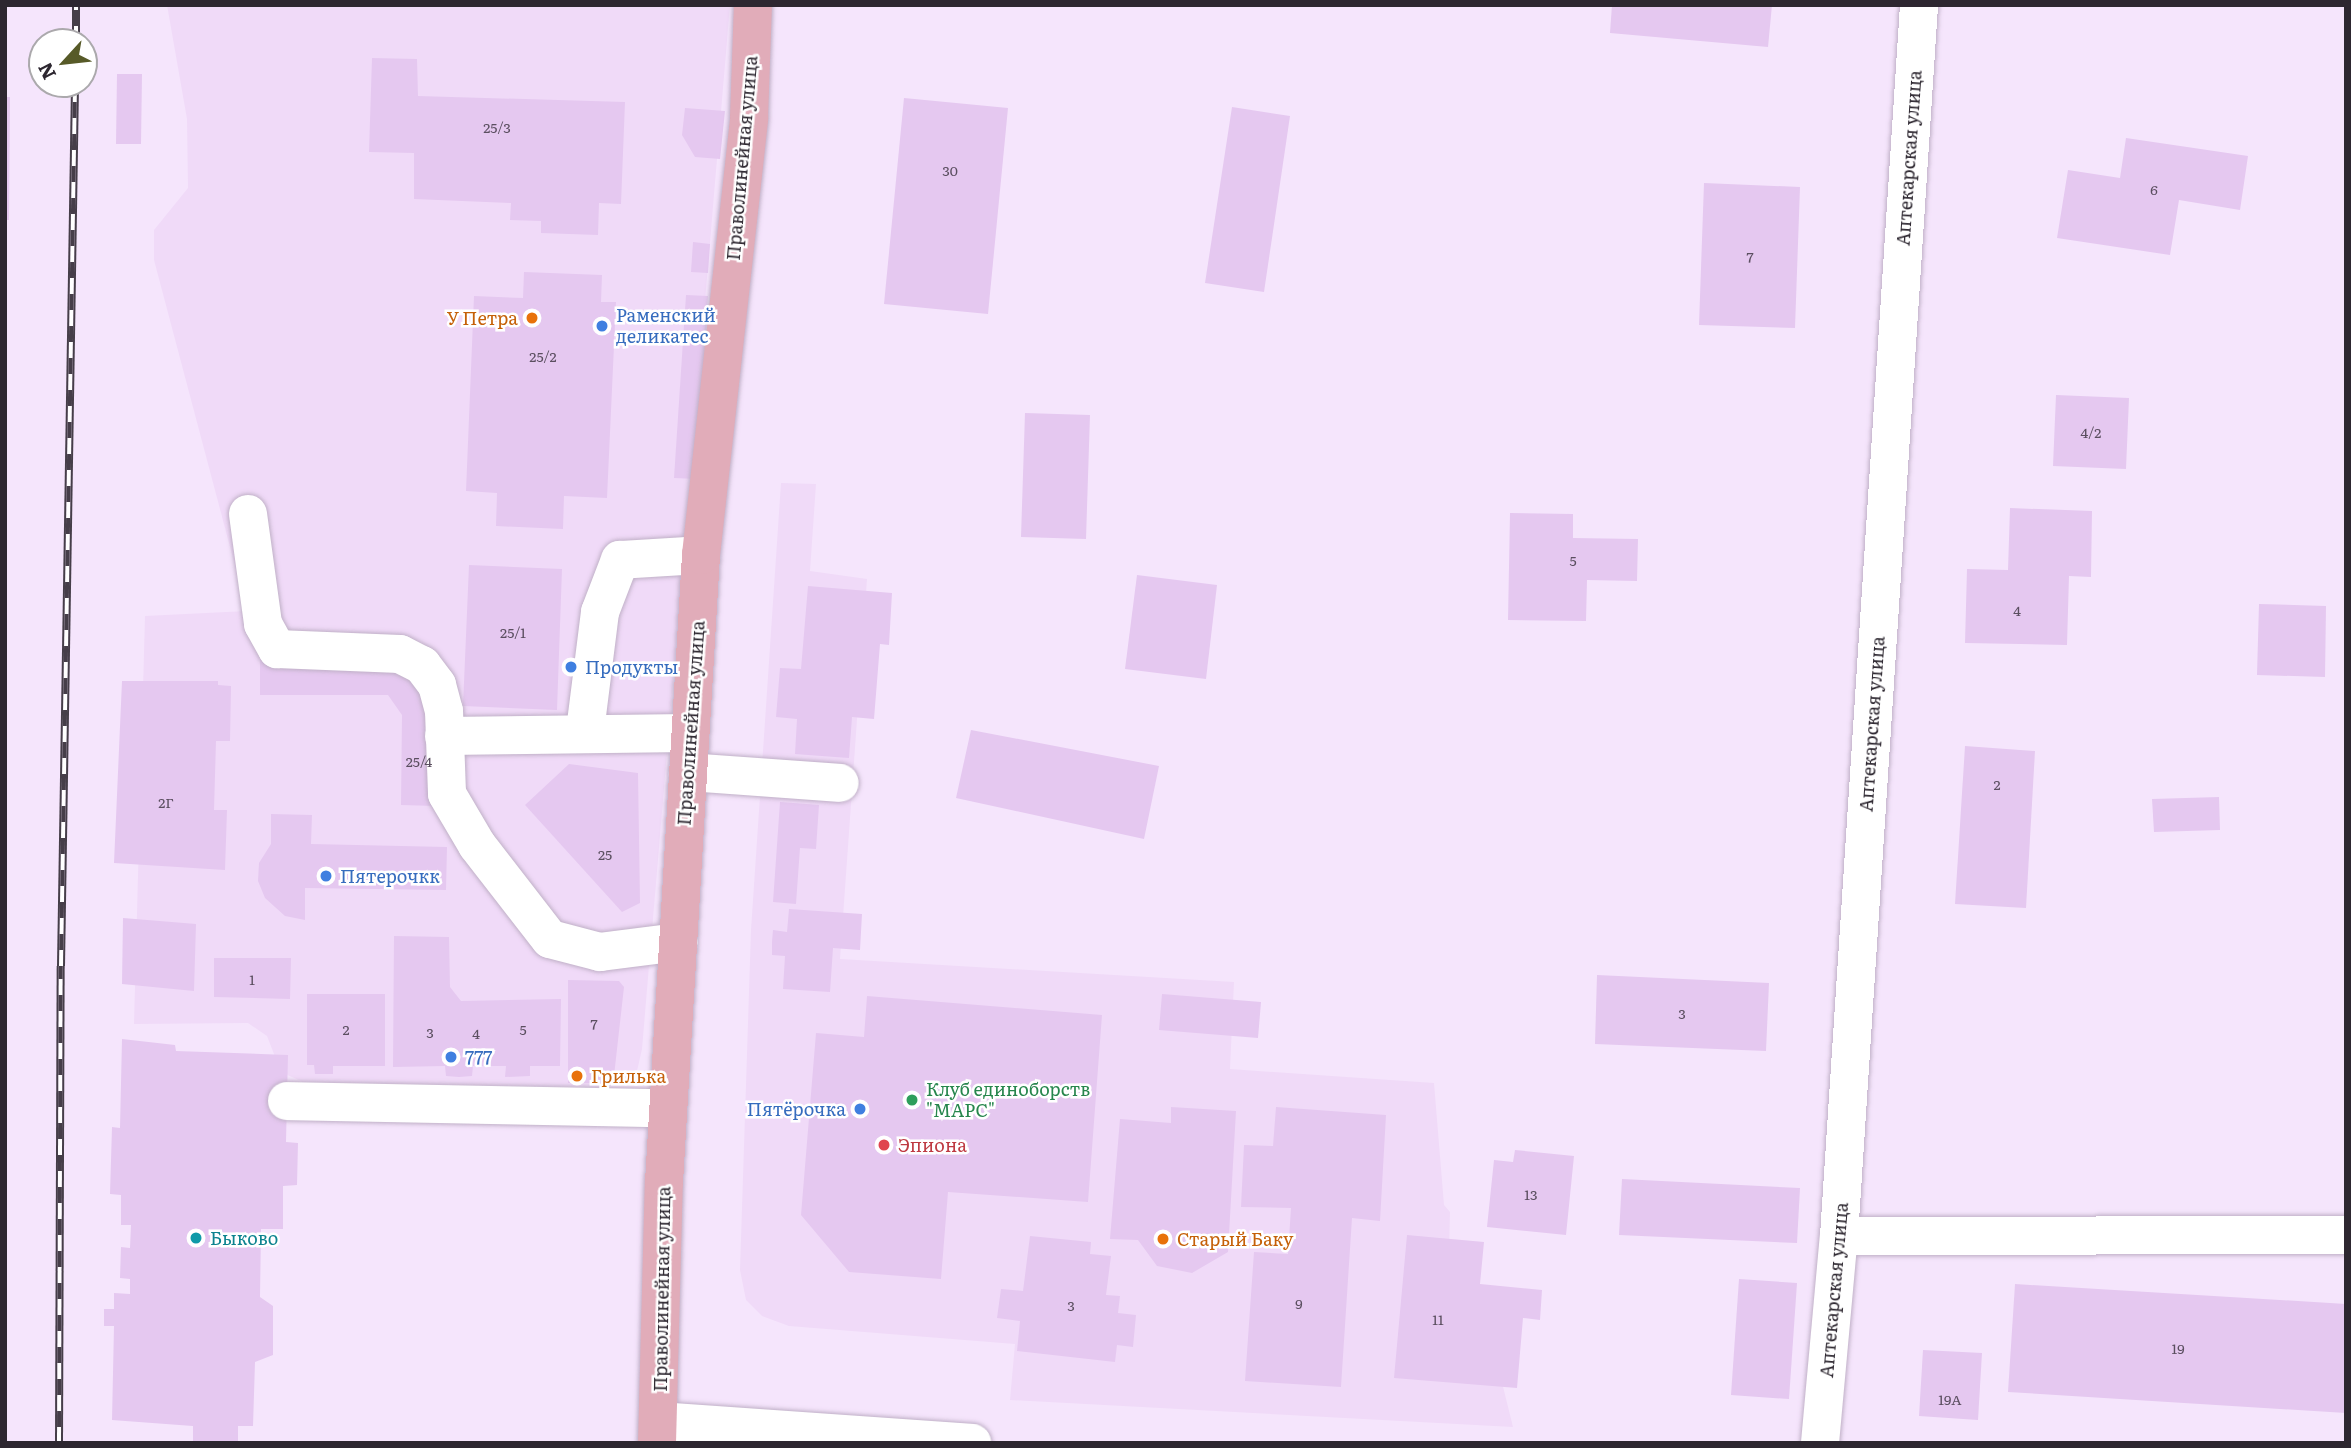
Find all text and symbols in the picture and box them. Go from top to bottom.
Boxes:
north arrow [28,28,98,98]
street label: Праволинейная улица [722,55,762,261]
text: N [30,58,62,85]
street label: Аптекарская улица [1892,70,1926,246]
house number: 25/3 [483,119,511,135]
house number: 30 [942,162,958,178]
house number: 6 [2150,181,2158,197]
house number: 7 [1746,248,1754,264]
place label: Раменский деликатес [616,305,716,348]
place label: У Петра [447,307,518,329]
marker: У Петра [524,310,540,326]
marker: Раменский деликатес [594,318,610,334]
house number: 25/2 [529,348,557,364]
house number: 4/2 [2081,424,2101,440]
house number: 5 [1569,552,1577,568]
house number: 4 [2013,602,2021,618]
street label: Праволинейная улица [673,620,709,826]
house number: 25/1 [500,624,526,640]
street label: Аптекарская улица [1855,636,1889,812]
place label: Продукты [585,656,678,678]
marker: Продукты [563,659,579,675]
house number: 25/4 [406,753,432,769]
house number: 2 [1993,776,2001,792]
house number: 2Г [158,794,174,810]
house number: 25 [598,846,612,862]
place label: Пятерочкк [340,865,440,887]
marker: Пятерочкк [318,868,334,884]
house number: 1 [249,971,255,987]
house number: 3 [1678,1005,1686,1021]
house number: 7 [590,1015,598,1031]
house number: 2 [342,1021,350,1037]
house number: 5 [519,1021,527,1037]
house number: 3 [426,1024,434,1040]
house number: 4 [472,1025,480,1041]
place label: 777 [465,1046,492,1068]
marker: 777 [443,1049,459,1065]
place label: Грилька [591,1065,666,1087]
marker: Грилька [569,1068,585,1084]
place label: Клуб единоборств "МАРС" [926,1079,1090,1122]
marker: Клуб единоборств "МАРС" [904,1092,920,1108]
place label: Пятёрочка [747,1098,846,1120]
marker: Пятёрочка [852,1101,868,1117]
place label: Эпиона [898,1134,967,1156]
marker: Эпиона [876,1137,892,1153]
street label: Праволинейная улица [649,1186,675,1392]
house number: 13 [1524,1186,1538,1202]
street label: Аптекарская улица [1816,1201,1852,1379]
place label: Быково [210,1227,278,1249]
place label: Старый Баку [1177,1228,1293,1250]
marker: Быково [188,1230,204,1246]
marker: Старый Баку [1155,1231,1171,1247]
house number: 9 [1295,1295,1303,1311]
house number: 3 [1067,1297,1075,1313]
house number: 11 [1432,1311,1444,1327]
house number: 19 [2171,1340,2185,1356]
house number: 19А [1938,1391,1962,1407]

